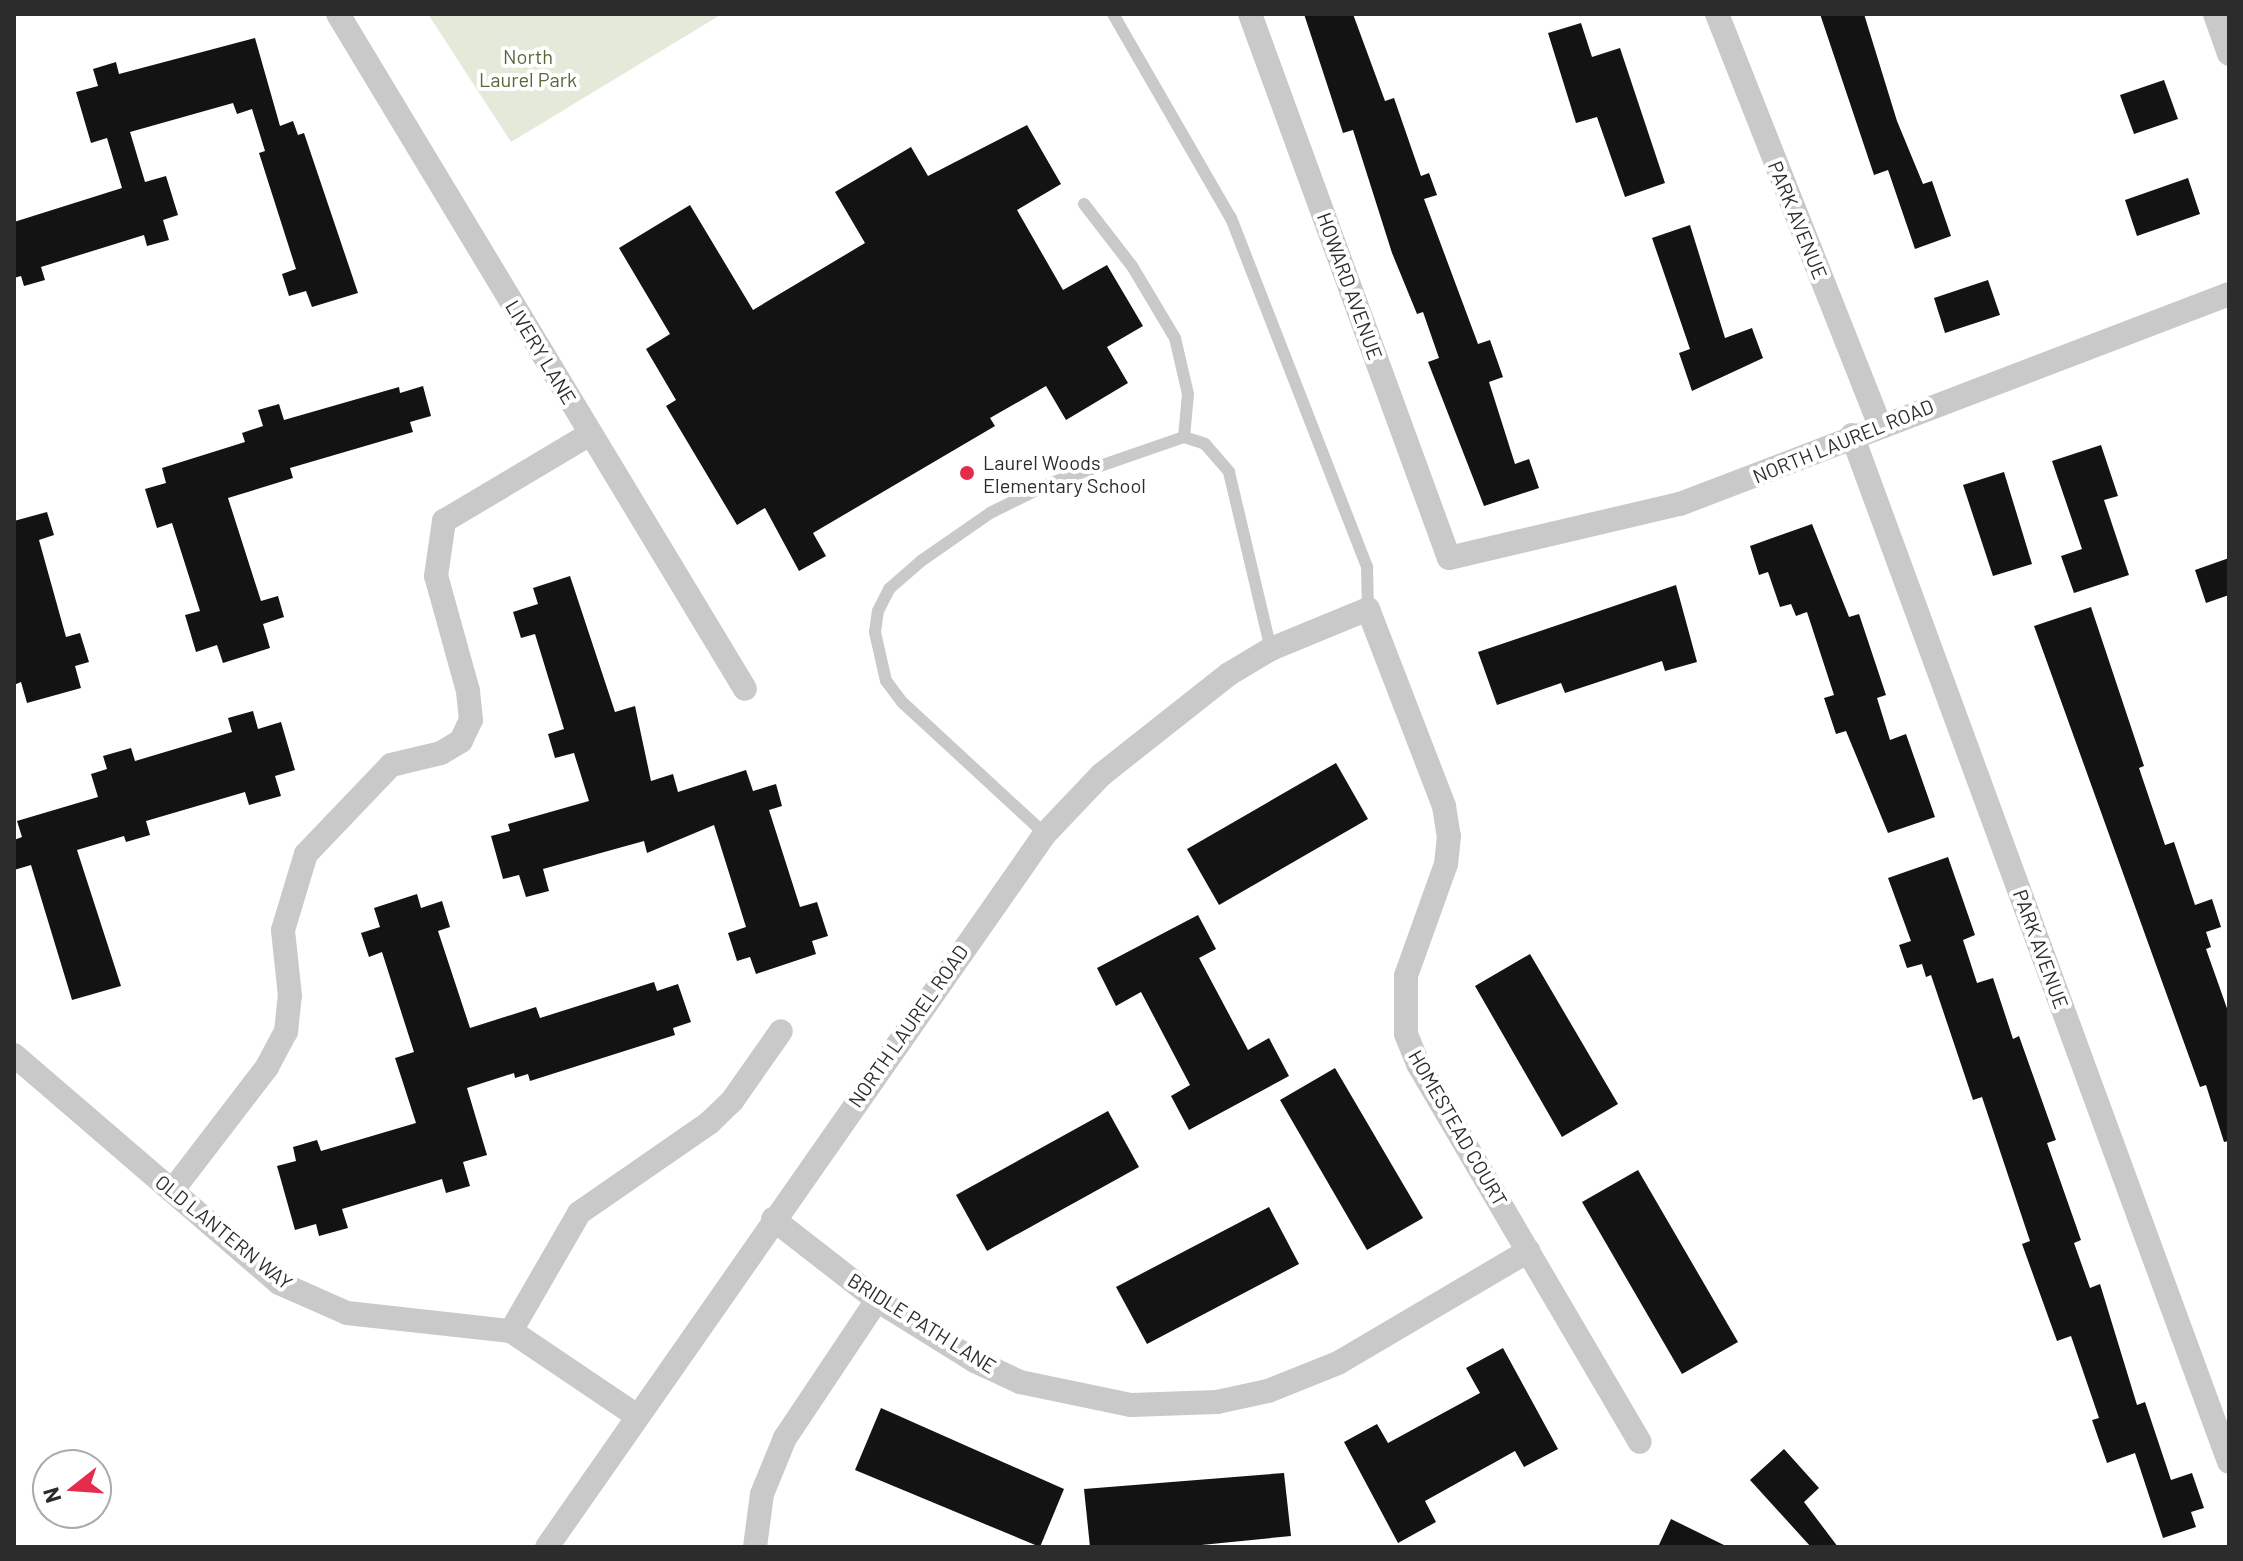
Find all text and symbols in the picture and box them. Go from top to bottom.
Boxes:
park label: North Laurel Park [479,44,577,91]
street label: PARK AVENUE [1763,157,1833,283]
street label: HOWARD AVENUE [1312,209,1388,363]
street label: LIVERY LANE [501,296,581,408]
street label: NORTH LAUREL ROAD [1749,394,1937,488]
place label: Laurel Woods Elementary School [983,450,1146,497]
marker: Laurel Woods Elementary School [958,464,976,482]
street label: PARK AVENUE [2008,886,2074,1012]
street label: NORTH LAUREL ROAD [843,940,973,1112]
street label: HOMESTEAD COURT [1404,1046,1512,1210]
street label: OLD LANTERN WAY [151,1169,297,1295]
street label: BRIDLE PATH LANE [843,1268,1001,1378]
north arrow [32,1449,112,1529]
text: N [36,1485,66,1506]

